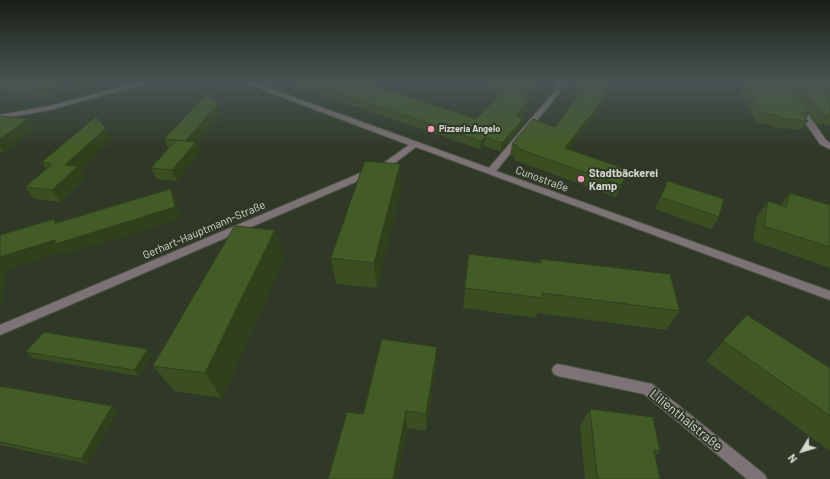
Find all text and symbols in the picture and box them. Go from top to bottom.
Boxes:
marker: Pizzeria Angelo [426,124,436,134]
place label: Pizzeria Angelo [439,124,500,134]
street label: Cunostraße [514,163,570,195]
place label: Stadtbäckerei Kamp [589,166,658,192]
marker: Stadtbäckerei Kamp [576,174,586,184]
street label: Gerhart-Hauptmann-Straße [141,198,267,262]
street label: Lilienthalstraße [647,386,725,454]
north arrow [782,431,822,471]
text: N [785,452,800,466]

